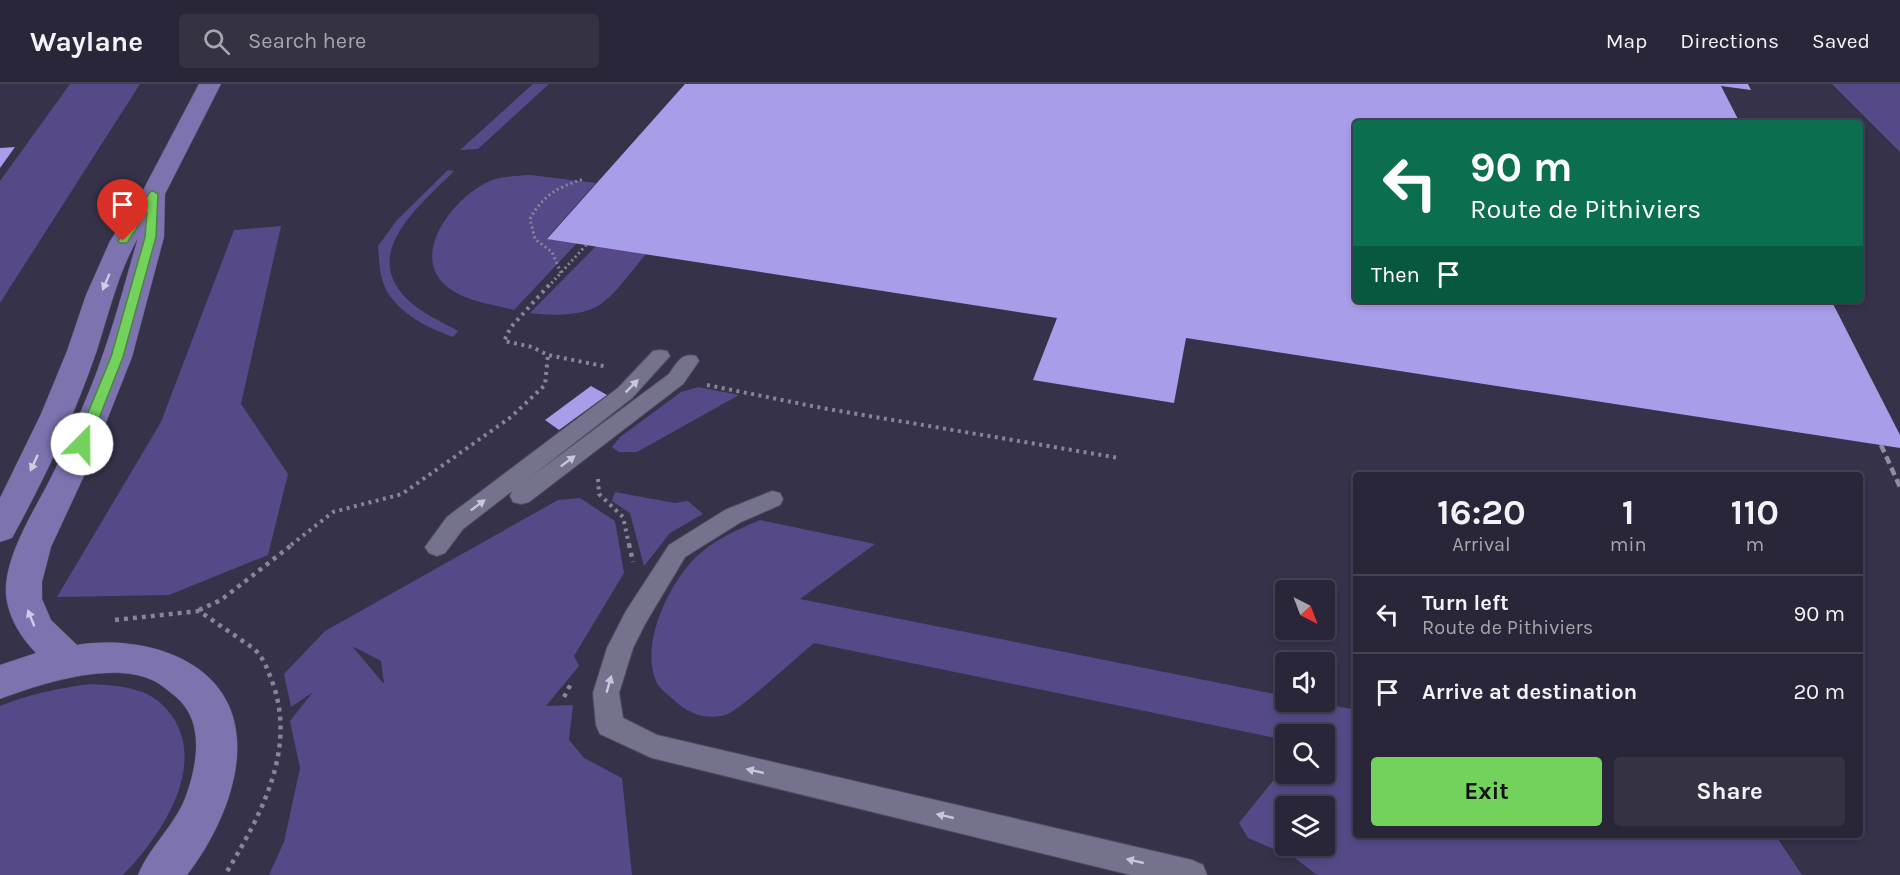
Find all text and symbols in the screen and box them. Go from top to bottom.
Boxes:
search box [179,14,599,68]
text: Waylane [30,25,143,58]
icon: search [200,25,233,58]
text: Search here [248,28,366,54]
text: Map [1606,29,1647,53]
text: Directions [1680,29,1779,53]
text: Saved [1812,29,1870,53]
text: 90 m [1470,142,1573,192]
icon: left [1371,144,1449,222]
pin [97,179,148,241]
icon: arrive [106,188,139,221]
text: Route de Pithiviers [1470,193,1701,225]
icon: arrive [1432,258,1465,291]
text: Then [1371,262,1420,288]
one-way arrow [101,273,110,291]
one-way arrow [624,380,638,394]
position arrow [50,412,114,476]
one-way arrow [30,455,39,472]
one-way arrow [559,455,575,467]
text: 16:20 [1437,491,1526,533]
text: 1 [1622,491,1635,533]
text: 110 [1731,491,1779,533]
one-way arrow [470,500,485,512]
text: Arrival [1452,533,1511,556]
text: min [1610,533,1647,556]
text: m [1745,533,1764,556]
north arrow [1275,580,1335,640]
map controls [1275,580,1335,856]
text: Turn left [1422,590,1509,616]
icon: left [1371,598,1404,631]
text: 90 m [1793,601,1845,627]
one-way arrow [26,608,36,626]
text: Route de Pithiviers [1422,616,1593,639]
button: sound [1275,652,1335,712]
one-way arrow [605,675,614,693]
icon: arrive [1371,676,1404,709]
text: Arrive at destination [1422,679,1637,705]
text: 20 m [1793,679,1845,705]
button: search [1275,724,1335,784]
button: Exit [1371,757,1602,826]
button: Share [1614,757,1845,826]
one-way arrow [746,766,765,775]
button: layers [1275,796,1335,856]
one-way arrow [936,811,954,821]
one-way arrow [1126,856,1144,866]

